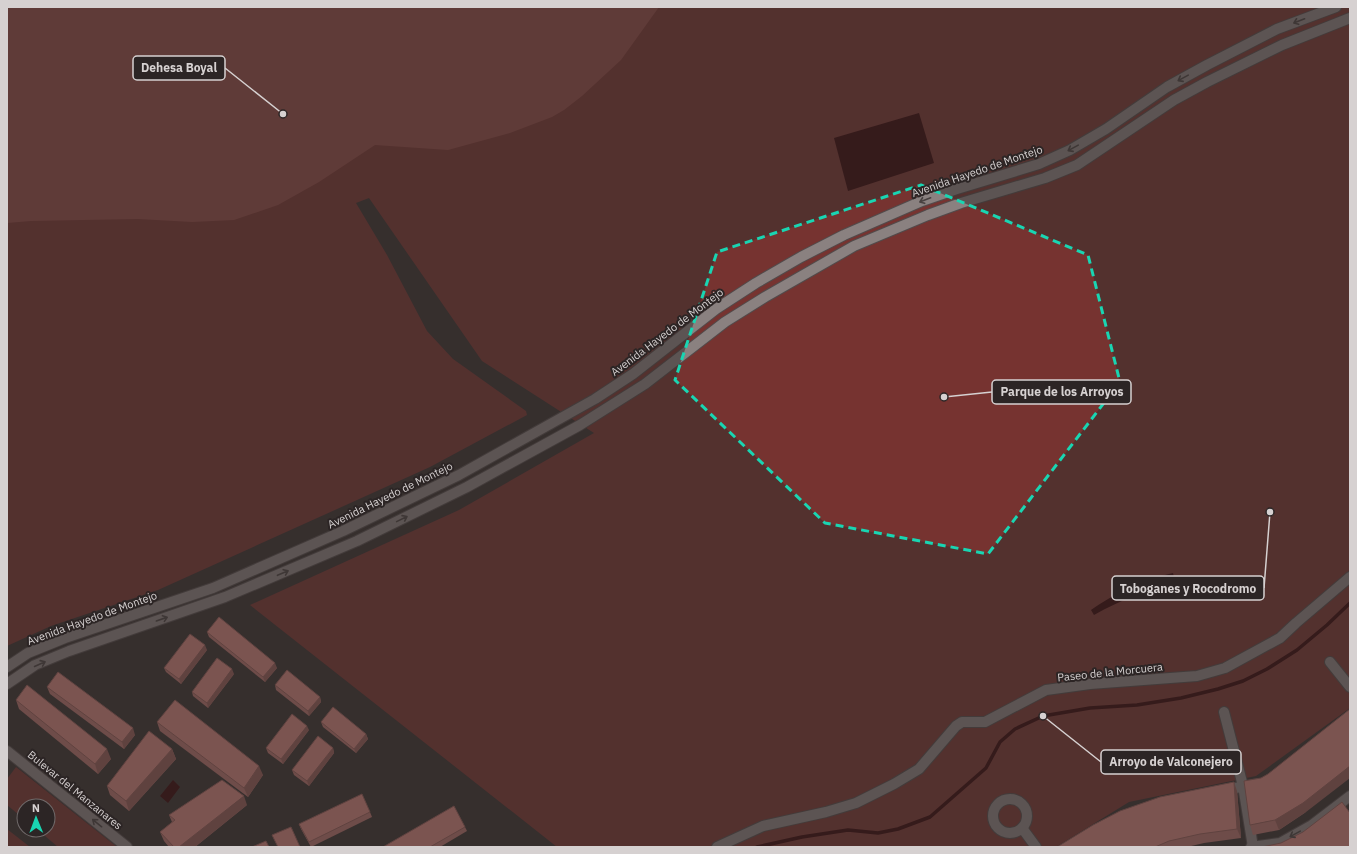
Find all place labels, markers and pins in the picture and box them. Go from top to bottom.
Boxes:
callout: Dehesa Boyal [133,56,225,80]
callout: Parque de los Arroyos [992,380,1131,404]
callout: Toboganes y Rocodromo [1112,576,1264,600]
callout: Arroyo de Valconejero [1101,750,1241,774]

